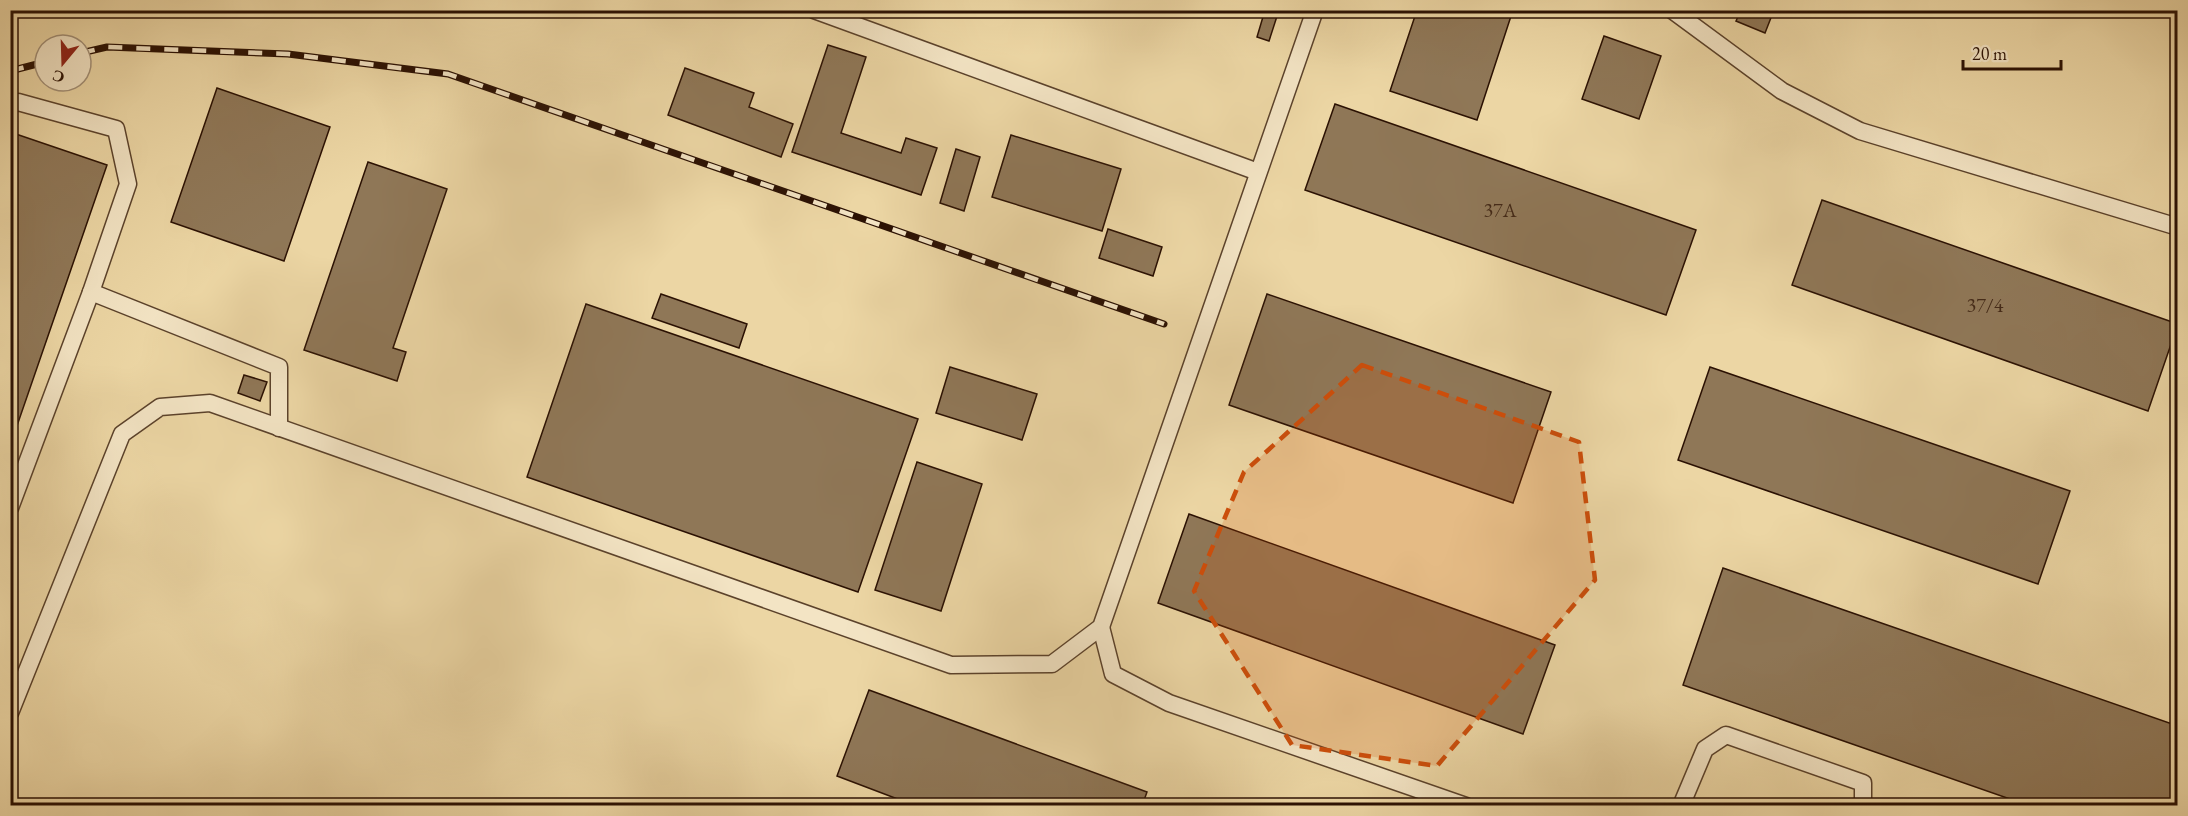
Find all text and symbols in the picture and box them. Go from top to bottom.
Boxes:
north arrow [33,33,93,93]
scale bar [1963,33,2060,71]
text: 20 m [1972,42,2007,65]
text: С [49,65,67,88]
house number: 37А [1483,197,1517,223]
house number: 37/4 [1967,292,2004,318]

